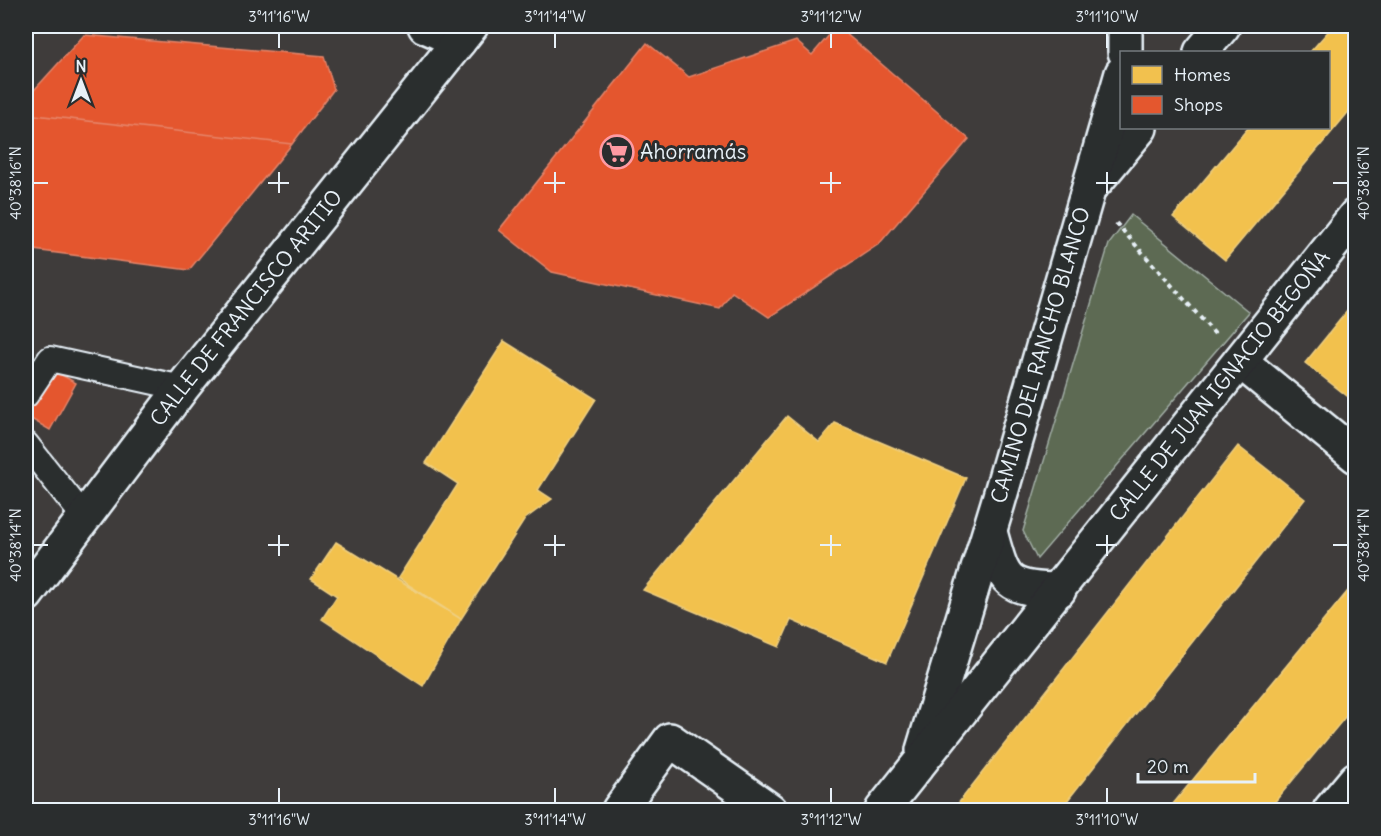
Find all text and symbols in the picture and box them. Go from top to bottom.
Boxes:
text: 3°11'16"W [248,7,310,26]
text: 3°11'14"W [524,7,586,26]
text: 3°11'12"W [800,7,862,26]
text: 3°11'10"W [1076,7,1139,26]
north arrow [51,51,111,111]
legend [1120,51,1330,129]
text: N [75,56,87,76]
text: Homes [1174,63,1231,86]
text: Shops [1174,93,1223,116]
supermarket icon: Ahorramás [599,134,635,170]
place label: Ahorramás [640,138,746,165]
text: 40°38'16"N [6,146,25,220]
text: 40°38'16"N [1354,146,1373,220]
street label: CALLE DE FRANCISCO ARITIO [144,184,348,431]
street label: CAMINO DEL RANCHO BLANCO [985,204,1096,506]
street label: CALLE DE JUAN IGNACIO BEGOÑA [1103,245,1336,527]
text: 40°38'14"N [6,508,25,582]
text: 40°38'14"N [1354,508,1373,582]
scale bar [1138,746,1255,784]
text: 20 m [1147,755,1189,778]
text: 3°11'16"W [248,810,310,829]
text: 3°11'14"W [524,810,586,829]
text: 3°11'12"W [800,810,862,829]
text: 3°11'10"W [1076,810,1139,829]

